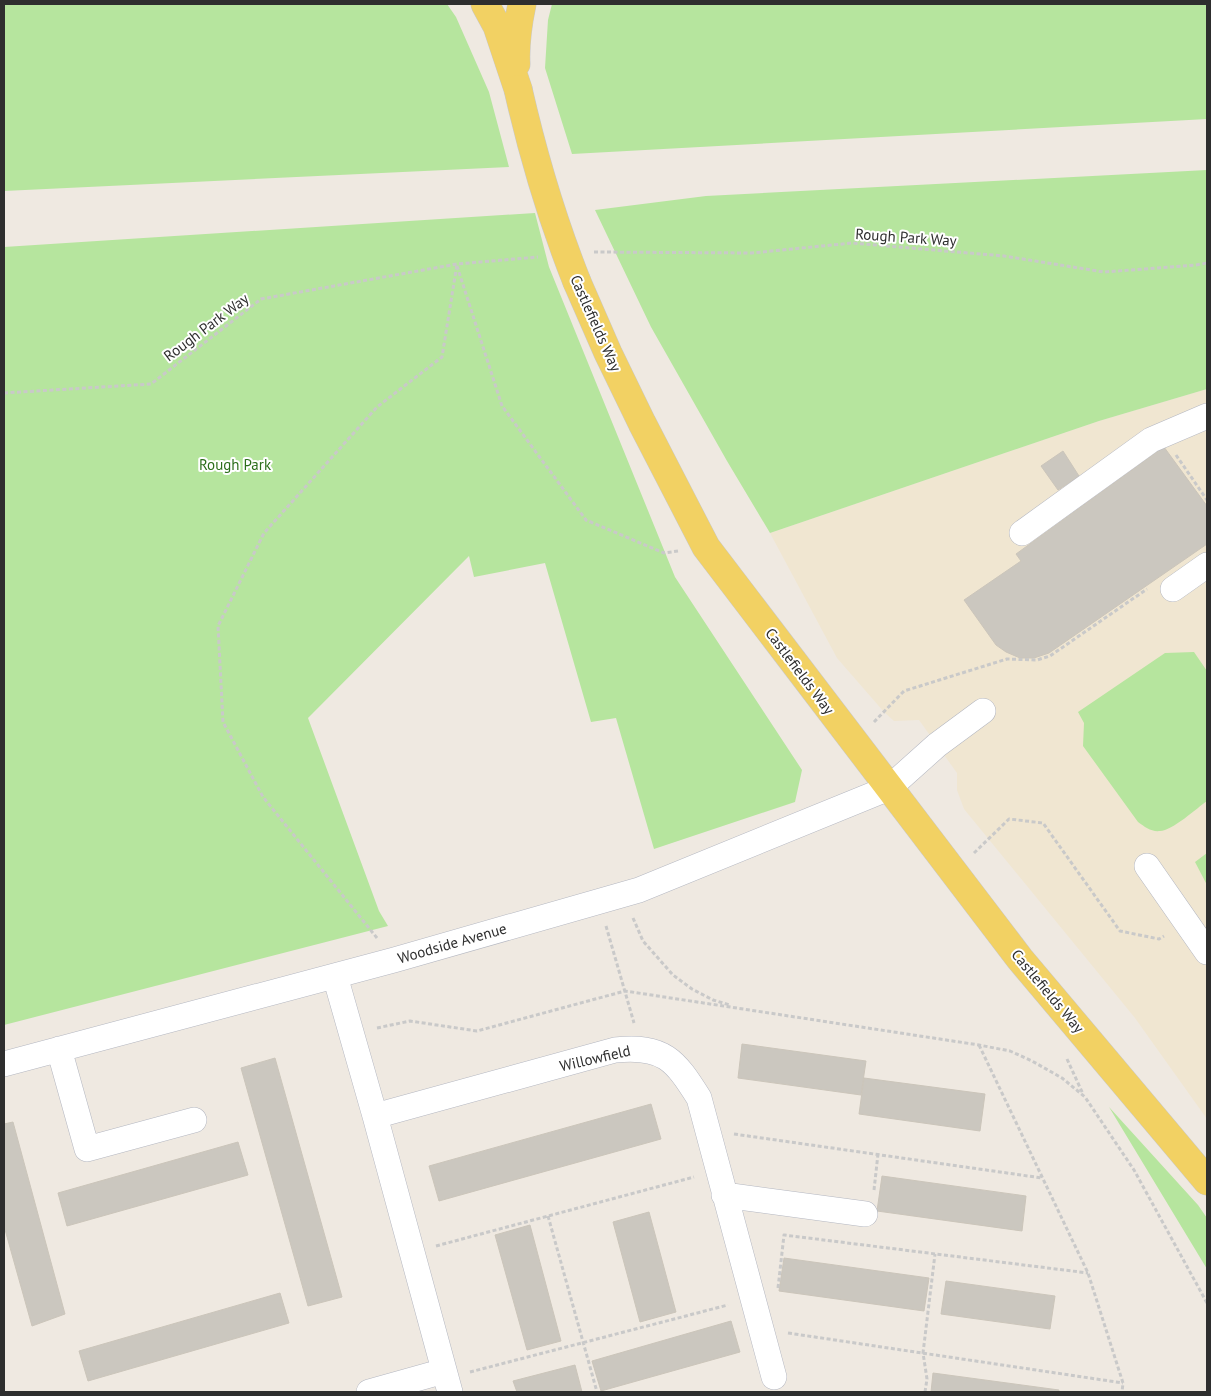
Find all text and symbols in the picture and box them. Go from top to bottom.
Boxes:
street label: Rough Park Way [855,224,957,250]
street label: Castlefields Way [566,272,626,374]
street label: Rough Park Way [160,289,252,365]
park label: Rough Park [199,455,272,474]
street label: Castlefields Way [761,624,839,718]
street label: Woodside Avenue [395,918,509,968]
street label: Castlefields Way [1007,945,1089,1037]
street label: Willowfield [558,1041,632,1075]

